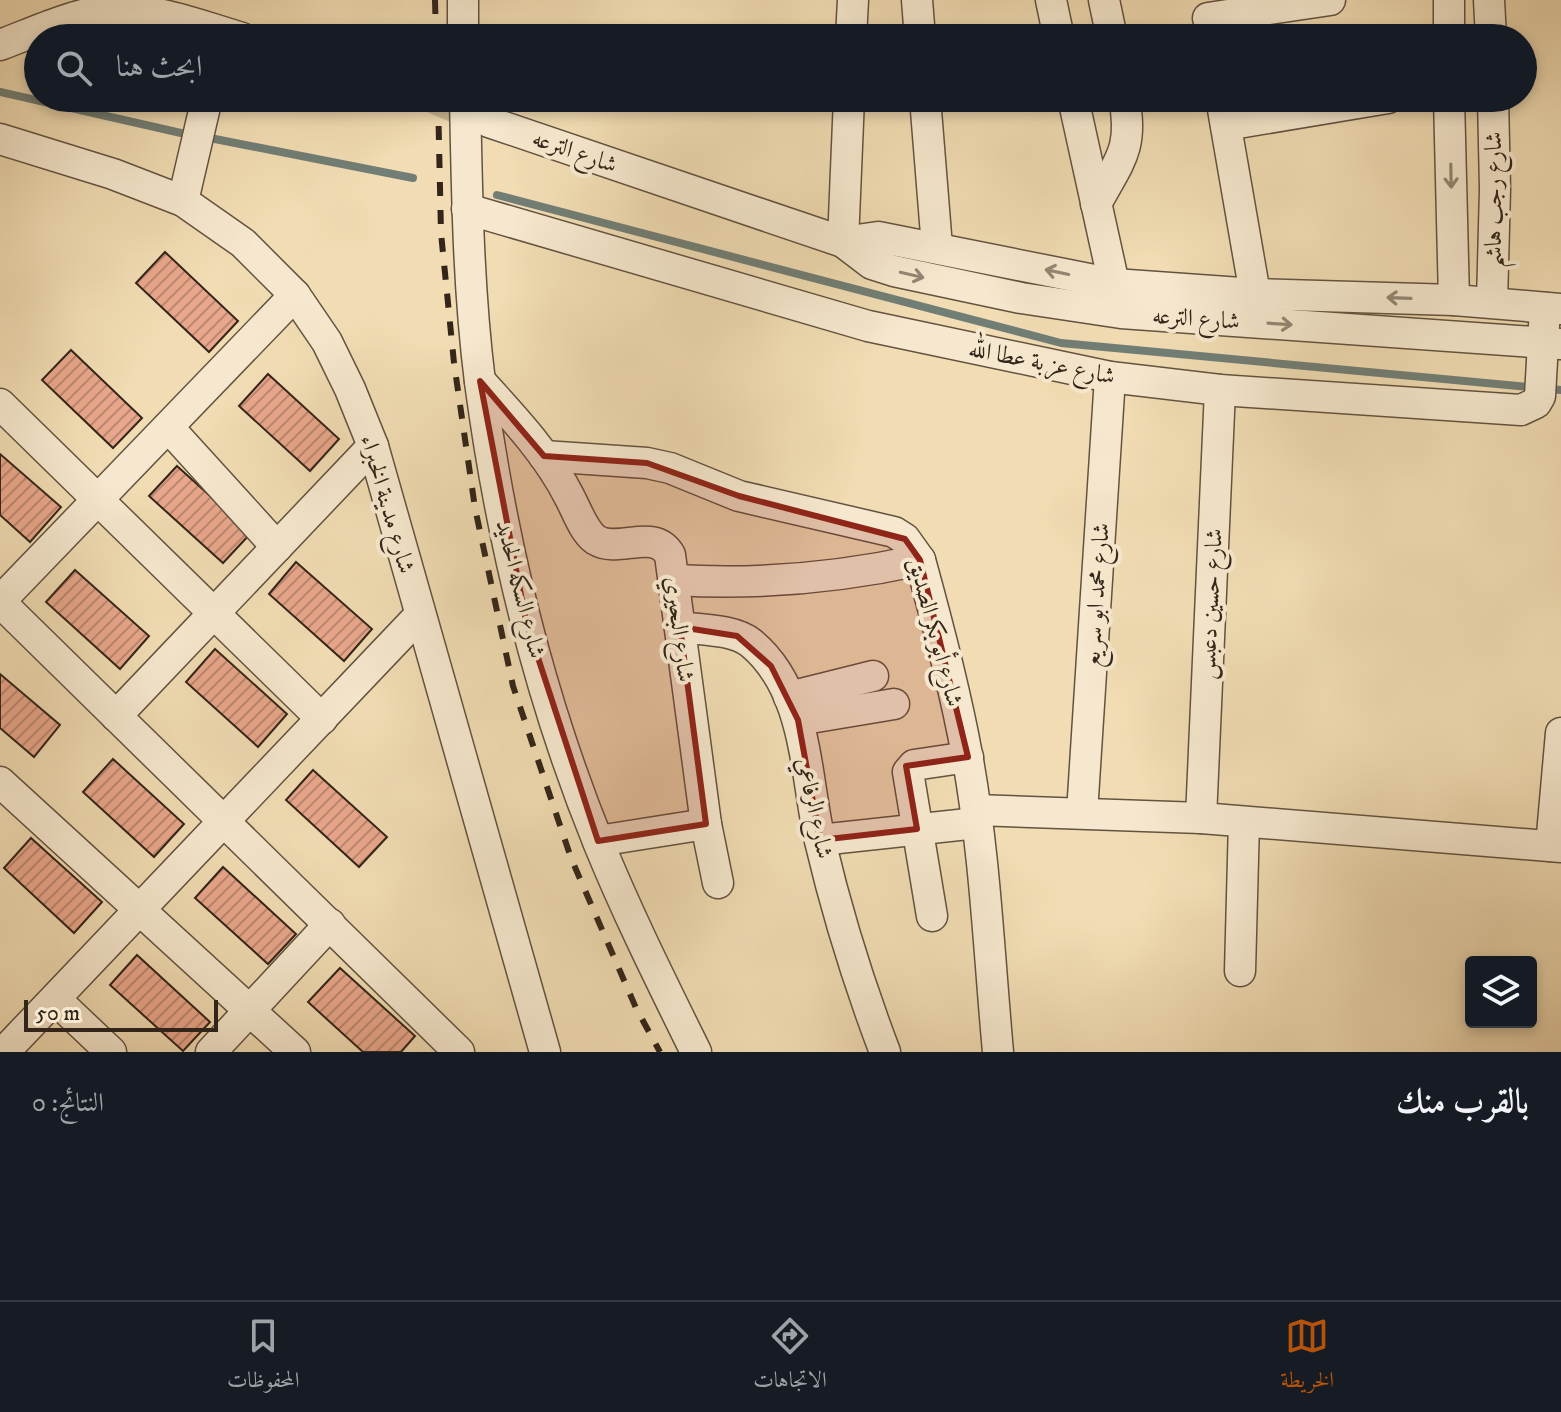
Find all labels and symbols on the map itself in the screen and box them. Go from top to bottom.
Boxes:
street label: شارع الترعه [527,123,621,184]
street label: شارع رجب هاشم [1479,132,1517,268]
one-way arrow [1443,162,1458,189]
one-way arrow [1045,263,1070,278]
one-way arrow [899,268,924,283]
one-way arrow [1386,290,1413,306]
street label: شارع الترعه [1151,301,1241,341]
one-way arrow [1266,317,1293,332]
street label: شارع عزبة عطا الله [965,329,1119,396]
street label: شارع مدينة الخبراء [349,431,421,578]
street label: شارع السكه الحديد [484,517,552,662]
street label: شارع محمد ابو سريع [1077,522,1123,669]
street label: شارع حسين دعبس [1192,528,1234,681]
street label: شارع أبو بكر الصديق [897,554,972,711]
street label: شارع البحيري [654,574,700,684]
street label: شارع الرفاعي [785,755,839,862]
scale bar [24,996,218,1032]

